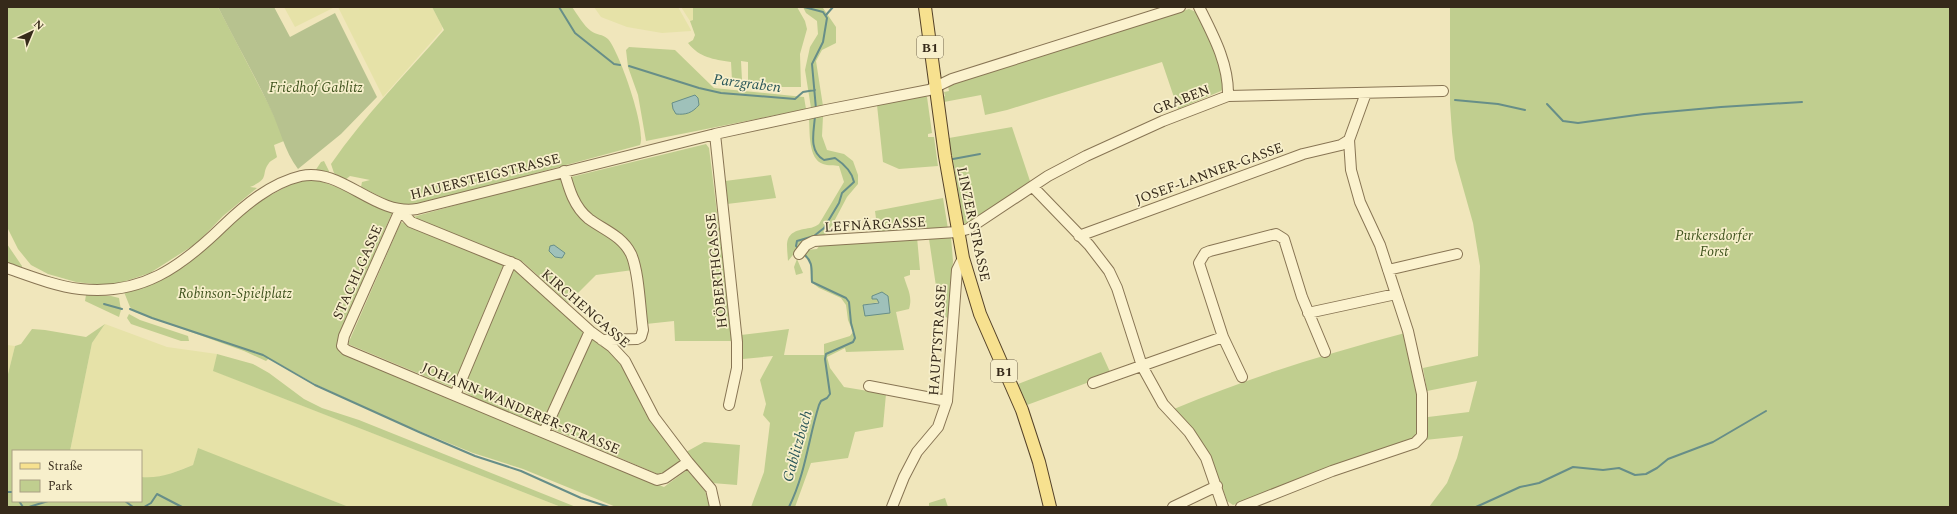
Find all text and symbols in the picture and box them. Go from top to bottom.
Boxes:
north arrow [12,12,52,52]
text: N [29,16,48,34]
road number: B1 [917,36,943,58]
water label: Parzgraben [712,68,782,99]
park label: Friedhof Gablitz [269,77,363,98]
street label: GRABEN [1149,79,1213,120]
street label: JOSEF-LANNER-GASSE [1132,137,1286,210]
street label: HAUERSTEIGSTRASSE [408,148,562,205]
street label: LINZER STRASSE [951,165,996,283]
street label: LEFNÄRGASSE [824,211,926,238]
street label: HÖBERTHGASSE [700,212,733,330]
street label: STACHLGASSE [327,221,388,323]
park label: Purkersdorfer Forst [1675,225,1753,262]
street label: KIRCHENGASSE [537,264,635,353]
park label: Robinson-Spielplatz [178,283,293,304]
street label: HAUPTSTRASSE [923,284,952,396]
street label: JOHANN-WANDERER-STRASSE [418,357,623,460]
road number: B1 [991,360,1017,382]
water label: Gablitzbach [776,407,819,485]
legend [12,450,142,502]
text: Straße [48,457,83,476]
text: Park [48,477,73,496]

